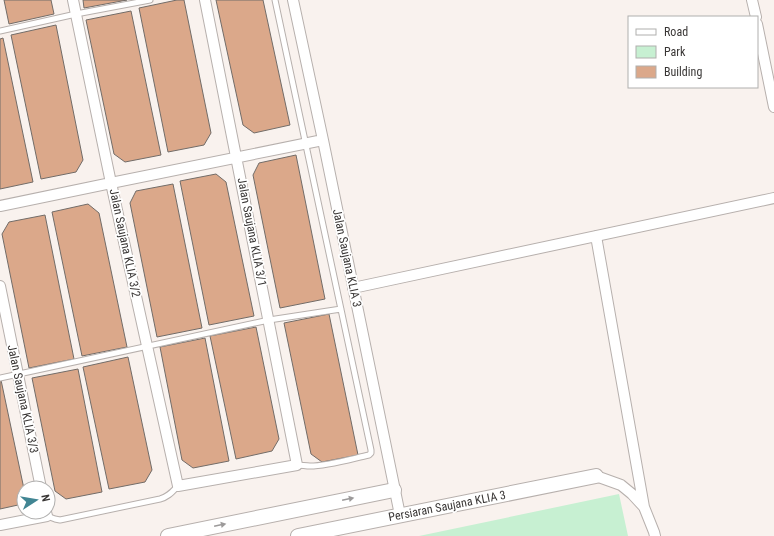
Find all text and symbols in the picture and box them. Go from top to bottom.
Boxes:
legend [628,16,758,88]
text: Road [664,25,688,39]
text: Park [664,45,686,59]
text: Building [664,65,702,79]
street label: Jalan Saujana KLIA 3/1 [235,176,269,288]
street label: Jalan Saujana KLIA 3/2 [107,188,143,299]
street label: Jalan Saujana KLIA 3 [330,208,364,308]
street label: Jalan Saujana KLIA 3/3 [5,344,41,455]
north arrow [16,480,56,520]
street label: Persiaran Saujana KLIA 3 [387,488,507,524]
text: N [38,493,52,503]
one-way arrow [341,496,354,502]
one-way arrow [214,522,226,528]

